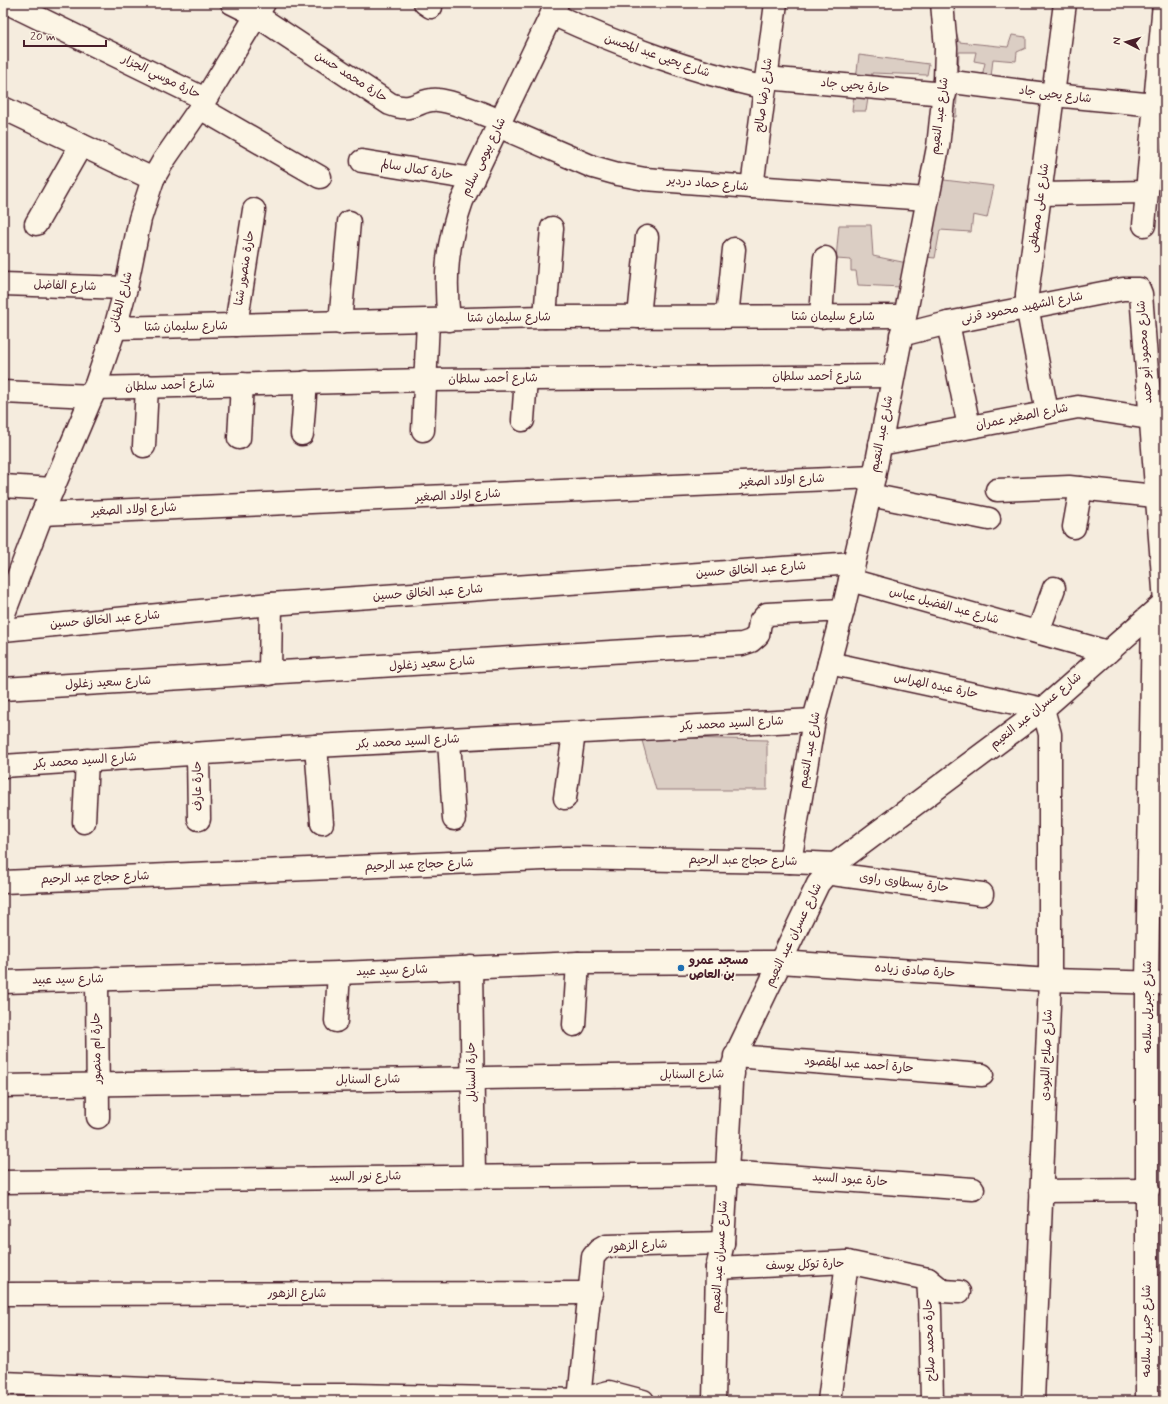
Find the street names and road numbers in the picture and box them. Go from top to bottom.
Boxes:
street label: شارع يحيى عبد المحسن [602,30,712,82]
street label: حارة محمد حسن [312,48,390,106]
street label: حارة موسي الجزار [117,51,203,105]
street label: شارع رضا صالح [751,57,777,133]
street label: حارة يحيى جاد [820,75,890,97]
street label: شارع عبد النعيم [927,76,953,156]
street label: شارع يحيى جاد [1018,83,1092,107]
street label: شارع بيومى سلام [458,115,510,199]
street label: حارة كمال سالم [380,156,454,185]
street label: شارع على مصطفى [1025,162,1053,254]
street label: شارع حماد دردير [666,172,749,196]
street label: حارة منصور شتا [231,229,259,307]
street label: شارع الطنانى [105,270,137,334]
street label: شارع الفاضل [33,277,97,295]
street label: شارع الشهيد محمود قرنى [960,288,1084,328]
street label: شارع محمود أبو حمد [1133,300,1157,404]
street label: شارع سليمان شتا [467,309,551,327]
street label: شارع سليمان شتا [791,309,875,325]
street label: شارع سليمان شتا [144,318,228,336]
street label: شارع أحمد سلطان [772,369,862,385]
street label: شارع أحمد سلطان [448,370,538,388]
street label: شارع أحمد سلطان [125,376,215,396]
street label: شارع عبد النعيم [867,394,897,474]
street label: شارع الصغير عمران [974,400,1070,434]
street label: شارع اولاد الصغير [738,471,825,491]
street label: شارع اولاد الصغير [414,486,501,506]
street label: شارع اولاد الصغير [90,500,177,520]
street label: شارع عبد الخالق حسين [695,558,807,582]
street label: شارع عبد الخالق حسين [372,581,484,605]
street label: شارع عبد الفضيل عباس [887,584,1001,628]
street label: شارع عبد الخالق حسين [49,607,161,633]
street label: شارع سعيد زغلول [388,653,476,675]
street label: حارة عبده الهراس [892,669,980,703]
street label: شارع عسران عبد النعيم [987,669,1085,753]
street label: شارع سعيد زغلول [65,673,151,693]
street label: شارع عبد النعيم [795,710,825,790]
street label: شارع السيد محمد بكر [679,713,784,735]
street label: شارع السيد محمد بكر [355,731,460,753]
street label: شارع السيد محمد بكر [32,749,137,773]
street label: حارة عارف [190,761,206,811]
street label: شارع حجاج عبد الرحيم [688,852,798,870]
street label: شارع حجاج عبد الرحيم [364,855,474,875]
street label: شارع حجاج عبد الرحيم [40,868,150,888]
street label: حارة بسطاوى راوى [858,870,950,896]
street label: شارع عسران عبد النعيم [762,881,826,989]
street label: حارة صادق زياده [874,960,956,982]
street label: شارع جبريل سلامه [1140,961,1156,1053]
street label: شارع سيد عبيد [356,962,428,980]
street label: شارع سيد عبيد [32,971,104,989]
street label: شارع صلاح اللبودى [1037,1009,1057,1101]
street label: حارة ام منصور [88,1012,106,1085]
street label: حارة السنابل [463,1042,481,1102]
street label: حارة أحمد عبد المقصود [804,1053,914,1077]
street label: شارع السنابل [660,1066,724,1084]
street label: شارع السنابل [336,1071,400,1089]
street label: شارع نور السيد [329,1168,401,1186]
street label: حارة عبود السيد [812,1169,888,1191]
street label: شارع عسران عبد النعيم [708,1200,732,1314]
street label: شارع الزهور [607,1236,668,1256]
street label: حارة توكل يوسف [765,1256,845,1274]
street label: شارع جبريل سلامه [1139,1285,1155,1377]
street label: شارع الزهور [267,1286,326,1302]
street label: حارة محمد صلاح [921,1298,939,1382]

